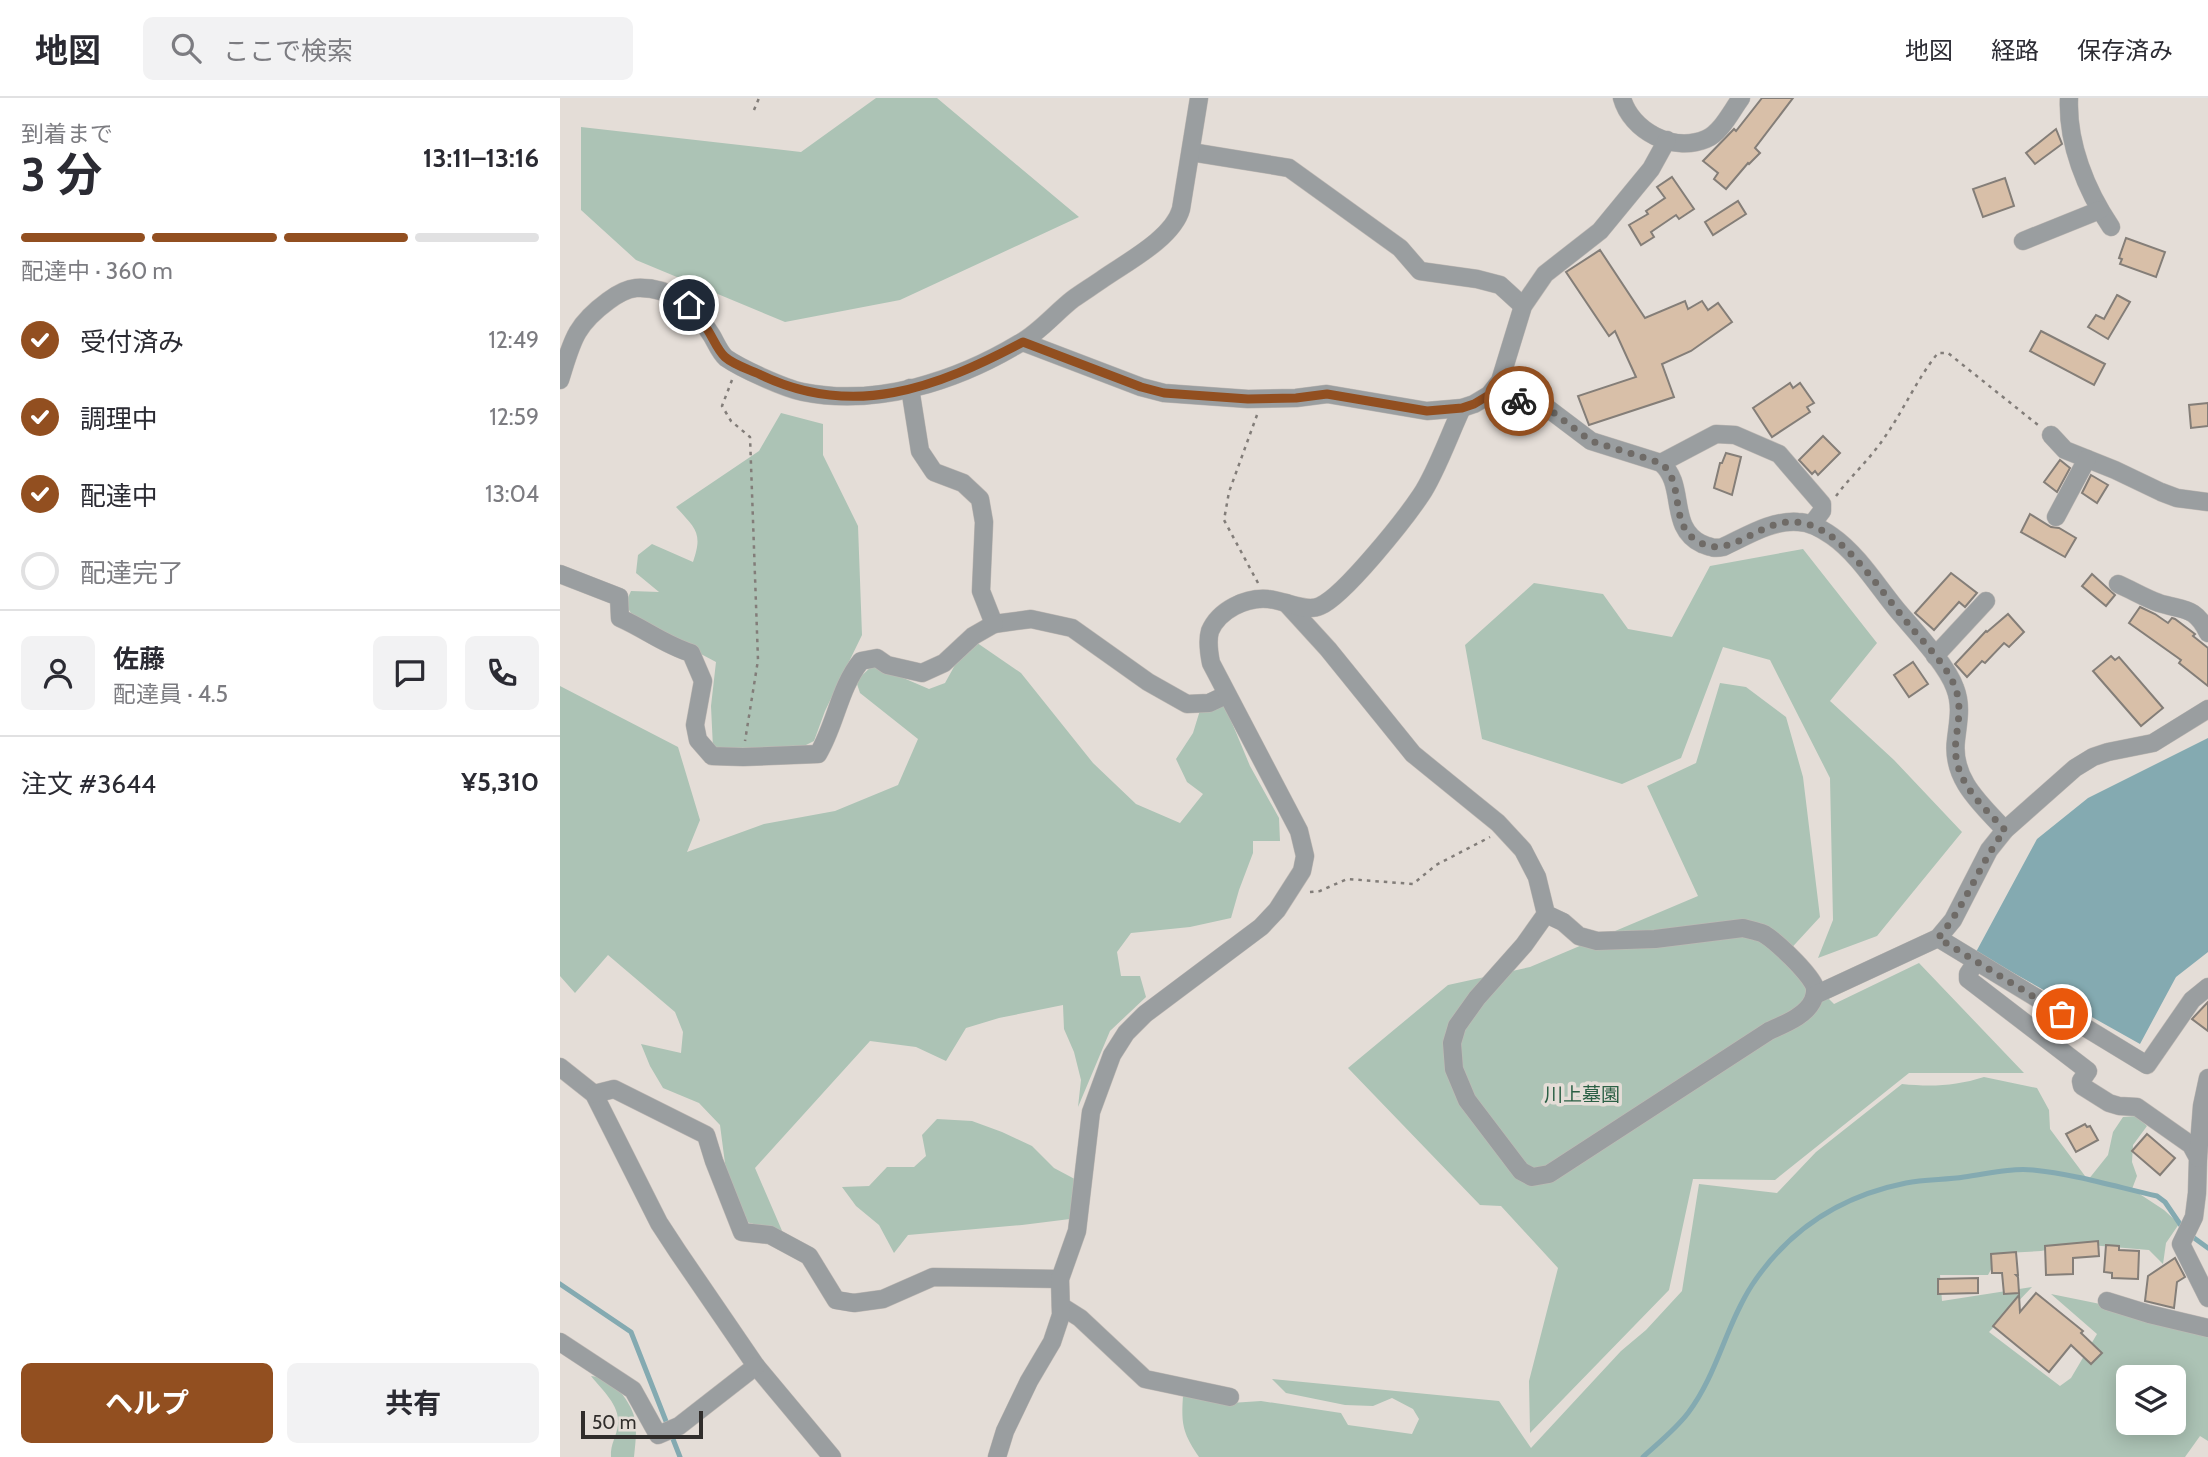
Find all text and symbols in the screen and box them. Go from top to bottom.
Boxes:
search box [143,17,633,80]
icon: search [167,29,205,67]
text: 地図 [35,30,101,70]
text: ここで検索 [223,35,353,67]
text: 地図 [1905,36,1953,65]
text: 経路 [1991,36,2039,65]
text: 保存済み [2077,36,2173,65]
text: 到着まで [21,120,113,148]
text: 13:11–13:16 [423,142,539,174]
text: 3 分 [21,147,102,203]
text: 配達中 · 360 m [21,257,173,285]
pin [659,275,719,335]
icon: home [670,286,708,324]
icon: check [21,321,59,359]
text: 受付済み [80,326,184,358]
text: 12:49 [488,326,539,354]
courier [1484,366,1554,436]
icon: bike [1500,382,1538,420]
icon: check [21,398,59,436]
text: 調理中 [80,403,158,435]
text: 12:59 [489,403,539,431]
icon: check [21,475,59,513]
text: 配達中 [80,480,158,512]
text: 13:04 [485,480,539,508]
text: 配達完了 [80,557,184,589]
button: person [21,636,95,710]
button: chat [373,636,447,710]
button: phone [465,636,539,710]
text: 佐藤 [113,643,165,675]
text: 配達員 · 4.5 [113,680,228,708]
text: ¥5,310 [461,766,539,798]
text: 注文 #3644 [21,768,156,800]
pin [2032,984,2092,1044]
icon: bag [2043,995,2081,1033]
park label: 川上墓園 [1544,1083,1620,1106]
button: ヘルプ [21,1363,273,1443]
button: 共有 [287,1363,539,1443]
map controls [2116,1365,2186,1435]
button: layers [2116,1365,2186,1435]
scale bar [581,1408,704,1440]
text: 50 m [592,1411,636,1434]

